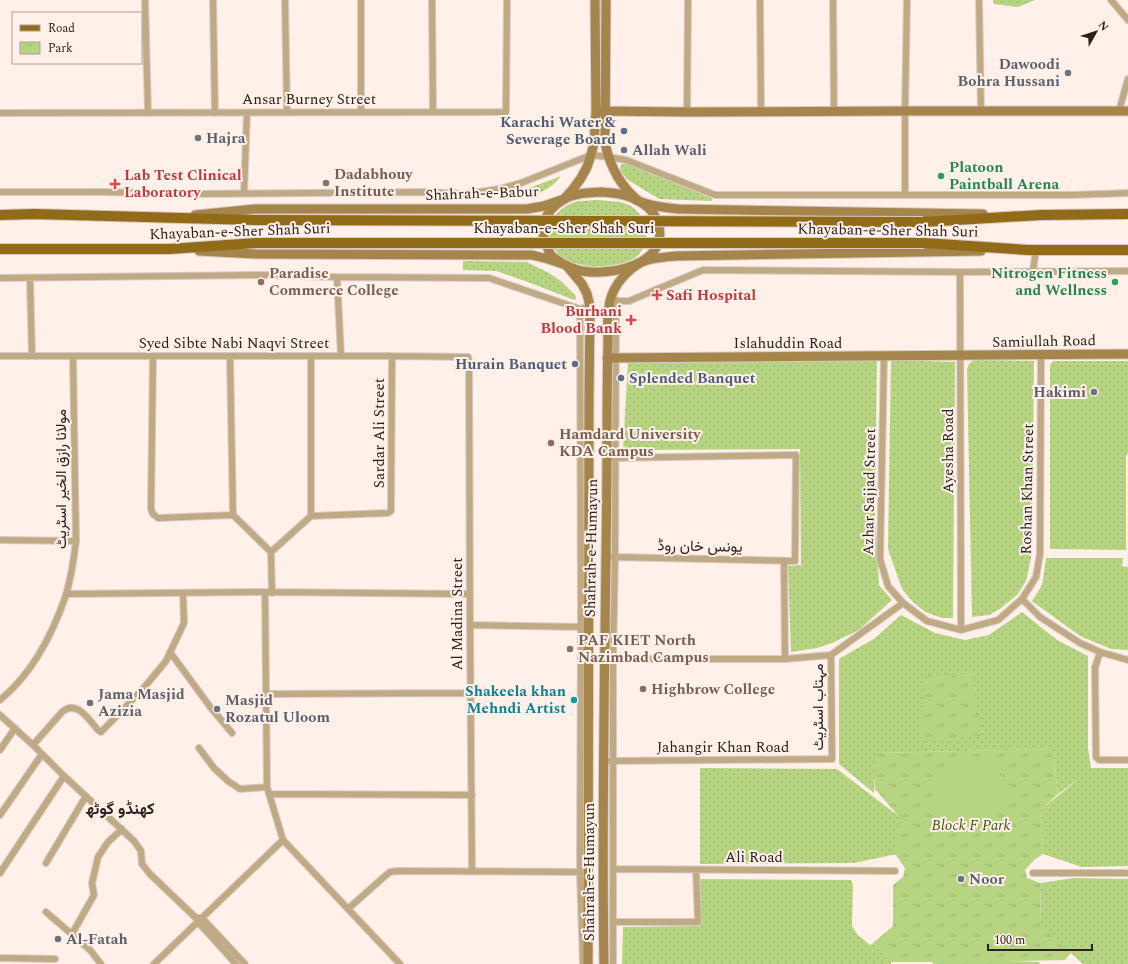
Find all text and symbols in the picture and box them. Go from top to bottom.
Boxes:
legend [12,12,142,64]
north arrow [1076,12,1116,52]
text: N [1094,17,1113,35]
text: Road [48,19,75,38]
text: Park [48,39,73,58]
place label: Dawoodi Bohra Hussani [957,53,1060,93]
marker: Dawoodi Bohra Hussani [1063,68,1073,78]
street label: Ansar Burney Street [242,88,376,111]
place label: Karachi Water & Sewerage Board [500,111,617,151]
marker: Karachi Water & Sewerage Board [619,126,629,136]
place label: Hajra [206,127,246,150]
marker: Hajra [193,133,203,143]
place label: Allah Wali [632,139,707,162]
marker: Allah Wali [619,145,629,155]
place label: Platoon Paintball Arena [949,156,1059,196]
place label: Dadabhouy Institute [334,163,413,203]
place label: Lab Test Clinical Laboratory [124,164,242,204]
marker: Platoon Paintball Arena [936,171,946,181]
marker: Lab Test Clinical Laboratory [109,178,121,190]
marker: Dadabhouy Institute [321,178,331,188]
street label: Shahrah-e-Babur [425,180,539,207]
street label: Khayaban-e-Sher Shah Suri [149,217,331,246]
street label: Khayaban-e-Sher Shah Suri [473,217,655,240]
street label: Khayaban-e-Sher Shah Suri [797,217,979,244]
place label: Paradise Commerce College [269,262,399,302]
place label: Nitrogen Fitness and Wellness [991,262,1107,302]
marker: Paradise Commerce College [256,277,266,287]
marker: Nitrogen Fitness and Wellness [1110,277,1120,287]
place label: Safi Hospital [666,284,756,307]
marker: Safi Hospital [651,289,663,301]
place label: Burhani Blood Bank [540,300,622,340]
marker: Burhani Blood Bank [625,314,637,326]
street label: Samiullah Road [992,329,1096,354]
street label: Syed Sibte Nabi Naqvi Street [139,332,329,355]
street label: Islahuddin Road [734,332,842,355]
place label: Hurain Banquet [455,353,567,376]
marker: Hurain Banquet [570,359,580,369]
place label: Splended Banquet [629,367,756,390]
marker: Splended Banquet [616,373,626,383]
street label: Sardar Ali Street [368,378,391,488]
place label: Hakimi [1033,381,1086,404]
marker: Hakimi [1089,387,1099,397]
street label: Ayesha Road [937,408,960,494]
street label: مولانا رازق الخیر اسٹریٹ [50,409,73,549]
place label: Hamdard University KDA Campus [559,423,701,463]
street label: Roshan Khan Street [1015,423,1040,555]
street label: Azhar Sajjad Street [857,428,882,556]
marker: Hamdard University KDA Campus [546,438,556,448]
street label: Shahrah-e-Humayun [579,478,604,617]
street label: یونس خان روڈ [657,534,743,559]
street label: Al Madina Street [446,557,469,671]
place label: PAF KIET North Nazimbad Campus [578,629,709,669]
marker: PAF KIET North Nazimbad Campus [565,644,575,654]
street label: مہتاب اسٹریٹ [807,664,830,750]
place label: Highbrow College [651,678,775,701]
place label: Shakeela khan Mehndi Artist [465,680,566,720]
place label: Jama Masjid Azizia [98,683,185,723]
marker: Highbrow College [638,684,648,694]
place label: Masjid Rozatul Uloom [225,689,331,729]
marker: Shakeela khan Mehndi Artist [569,695,579,705]
marker: Jama Masjid Azizia [85,698,95,708]
marker: Masjid Rozatul Uloom [212,704,222,714]
street label: Jahangir Khan Road [657,736,789,759]
district label: کھنڈو گوٹھ [85,797,155,821]
street label: Shahrah-e-Humayun [578,802,601,941]
park label: Block F Park [932,814,1010,837]
street label: Ali Road [725,846,783,869]
place label: Noor [969,868,1005,891]
marker: Noor [956,874,966,884]
scale bar [988,926,1092,952]
place label: Al-Fatah [66,928,128,951]
text: 100 m [994,931,1025,950]
marker: Al-Fatah [53,934,63,944]

